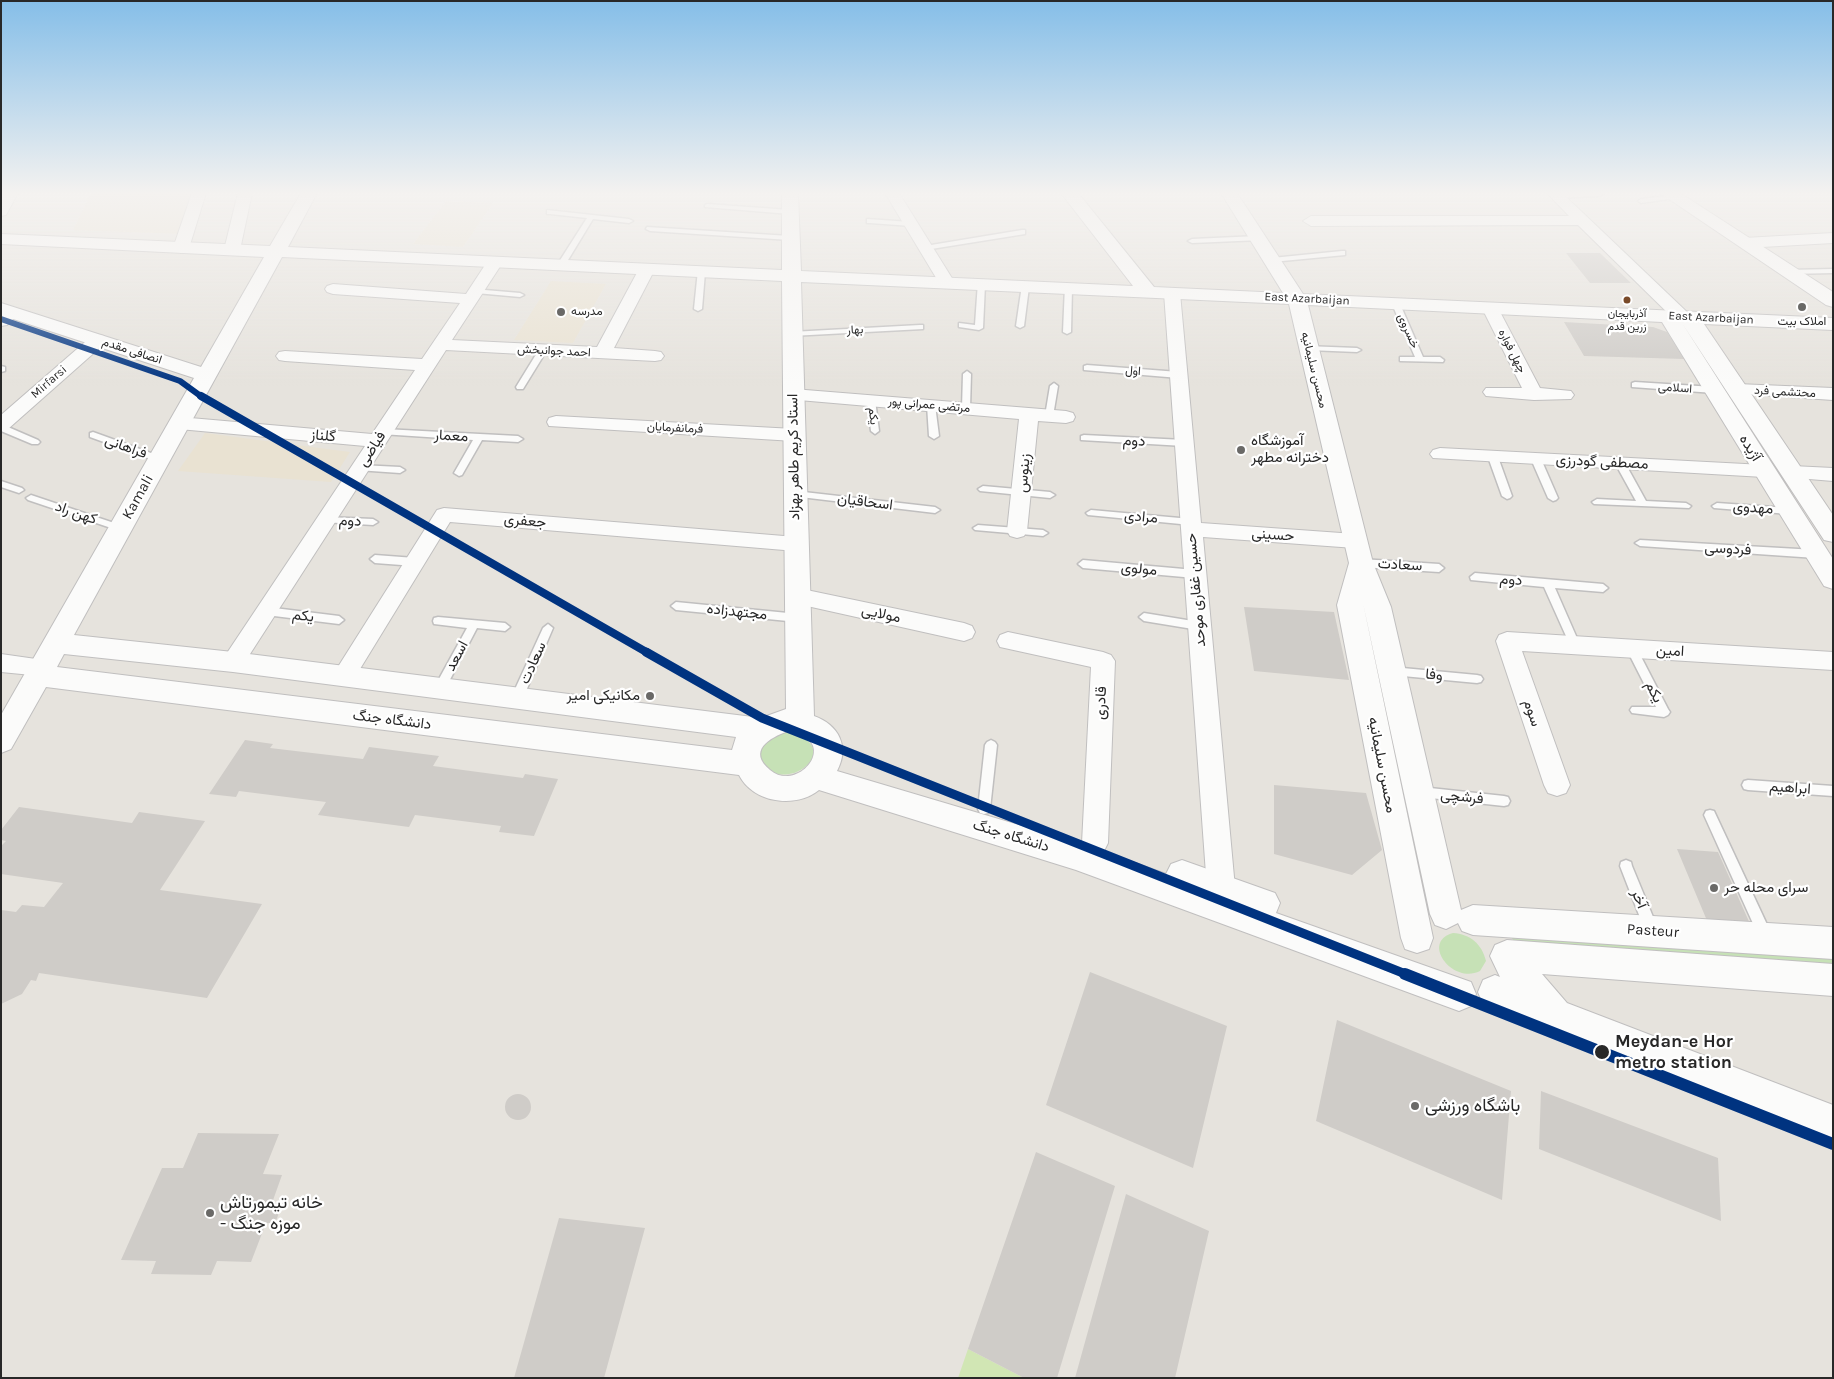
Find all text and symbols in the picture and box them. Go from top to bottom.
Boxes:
street label: East Azarbaijan [1264,290,1350,308]
marker: آذربایجان زرین قدم [1622,295,1632,305]
marker: املاک بیت [1796,301,1808,313]
place label: مدرسه [571,305,603,319]
marker: مدرسه [555,306,567,318]
place label: آذربایجان زرین قدم [1607,307,1647,333]
street label: East Azarbaijan [1668,309,1754,327]
street label: خسروی [1394,311,1422,351]
place label: املاک بیت [1778,315,1826,329]
street label: بهار [846,322,864,338]
street label: چهل فواره [1495,327,1529,375]
street label: محسن سلیمانیه [1298,330,1330,410]
street label: انصافی مقدم [100,335,164,367]
street label: احمد جوانبخش [517,342,591,360]
street label: Mirfarsi [28,362,70,402]
street label: اول [1125,363,1141,379]
street label: اسلامی [1658,380,1692,396]
street label: محتشمی فرد [1754,383,1816,401]
street label: استاد کریم طاهر بهزاد [784,394,804,520]
street label: مرتضی عمرانی پور [887,394,971,416]
street label: یکم [865,406,881,426]
street label: فرمانفرمایان [646,419,704,437]
street label: گلناز [309,426,337,446]
street label: معمار [433,426,469,446]
street label: فیاضی [354,428,390,470]
street label: فراهانی [103,431,149,463]
street label: دوم [1122,431,1146,451]
street label: آژیده [1735,431,1765,465]
place label: آموزشگاه دخترانه مطهر [1251,432,1329,467]
marker: آموزشگاه دخترانه مطهر [1235,444,1247,456]
street label: مصطفی گودرزی [1555,451,1649,473]
street label: زینوس [1013,453,1035,493]
street label: Kamali [118,472,158,522]
street label: اسحاقیان [836,490,894,514]
street label: کهن راد [53,497,99,529]
street label: مهدوی [1732,498,1774,518]
street label: مرادی [1123,507,1159,527]
street label: جعفری [503,510,547,532]
street label: دوم [338,511,362,531]
street label: حسینی [1251,525,1295,545]
street label: حسین غفاری موحد [1182,532,1210,648]
street label: فردوسی [1704,539,1752,559]
street label: سعادت [1377,555,1423,575]
street label: مولوی [1120,558,1158,580]
street label: دوم [1499,570,1523,590]
street label: مجتهدزاده [706,600,768,624]
street label: مولایی [860,601,902,627]
street label: یکم [291,606,315,626]
street label: اسعد [442,638,472,674]
street label: سعادت [516,639,550,687]
street label: امین [1655,641,1685,661]
street label: وفا [1425,665,1443,685]
street label: یکم [1641,678,1667,706]
street label: قادری [1091,686,1111,720]
place label: مکانیکی امیر [567,687,640,705]
marker: مکانیکی امیر [644,690,656,702]
street label: سوم [1519,697,1545,729]
street label: دانشگاه جنگ [352,706,432,734]
street label: محسن سلیمانیه [1364,716,1400,814]
street label: ابراهیم [1769,778,1811,798]
street label: فرشچی [1440,786,1484,808]
street label: دانشگاه جنگ [971,816,1051,856]
place label: سرای محله حر [1724,879,1808,897]
marker: سرای محله حر [1708,882,1720,894]
street label: آخر [1627,887,1651,911]
street label: Pasteur [1626,920,1680,942]
place label: Meydan-e Hor metro station [1615,1031,1733,1074]
marker: Meydan-e Hor metro station [1593,1043,1611,1061]
place label: باشگاه ورزشی [1425,1095,1520,1117]
marker: باشگاه ورزشی [1409,1100,1421,1112]
place label: خانه تیمورتاش - موزه جنگ [220,1192,323,1234]
marker: خانه تیمورتاش - موزه جنگ [204,1207,216,1219]

